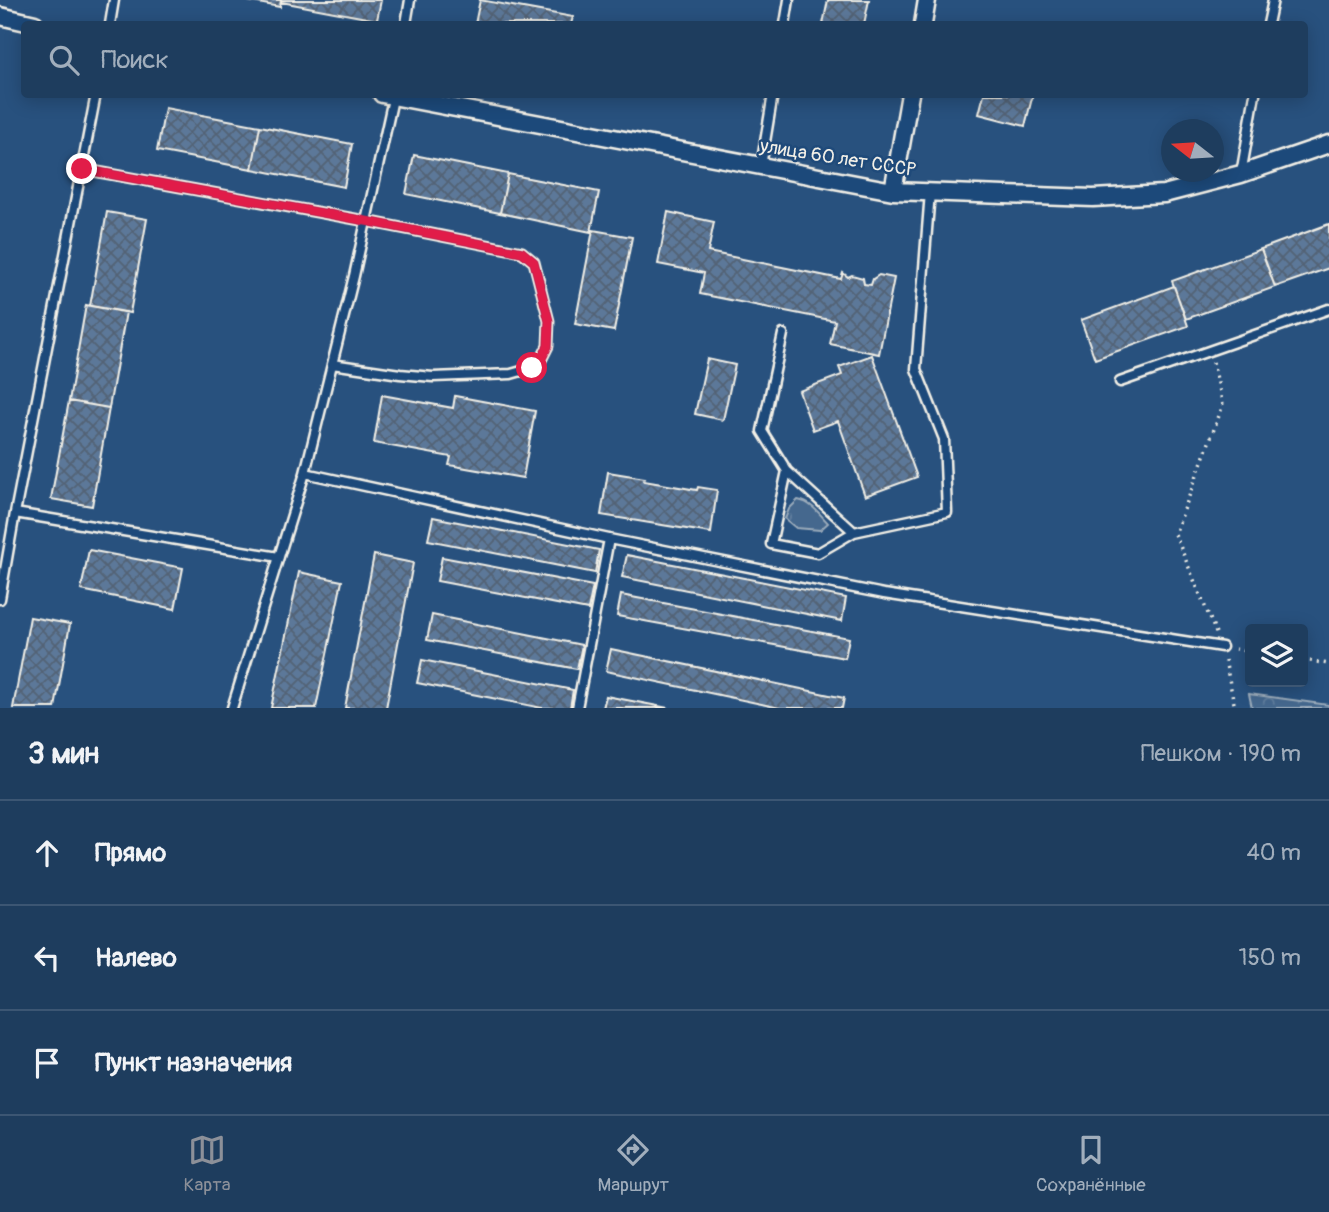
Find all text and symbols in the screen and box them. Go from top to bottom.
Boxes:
search box [21,21,1308,98]
icon: search [45,41,83,79]
text: Поиск [101,44,169,76]
north arrow [1161,119,1224,182]
street label: улица 60 лет СССР [757,134,918,182]
route end [66,153,97,184]
route start [516,352,547,383]
map controls [1245,624,1308,687]
button: layers [1245,624,1308,687]
text: 3 мин [28,735,99,772]
text: Пешком · 190 m [1141,739,1301,768]
icon: ahead [28,834,66,872]
text: Прямо [95,837,166,869]
text: 40 m [1247,838,1301,867]
icon: left [28,939,66,977]
text: Налево [95,942,177,974]
text: 150 m [1238,943,1301,972]
icon: arrive [28,1044,66,1082]
text: Пункт назначения [95,1047,292,1079]
tab: Карта [183,1131,231,1197]
tab: Маршрут [598,1131,669,1197]
tab: Сохранённые [1036,1131,1146,1197]

